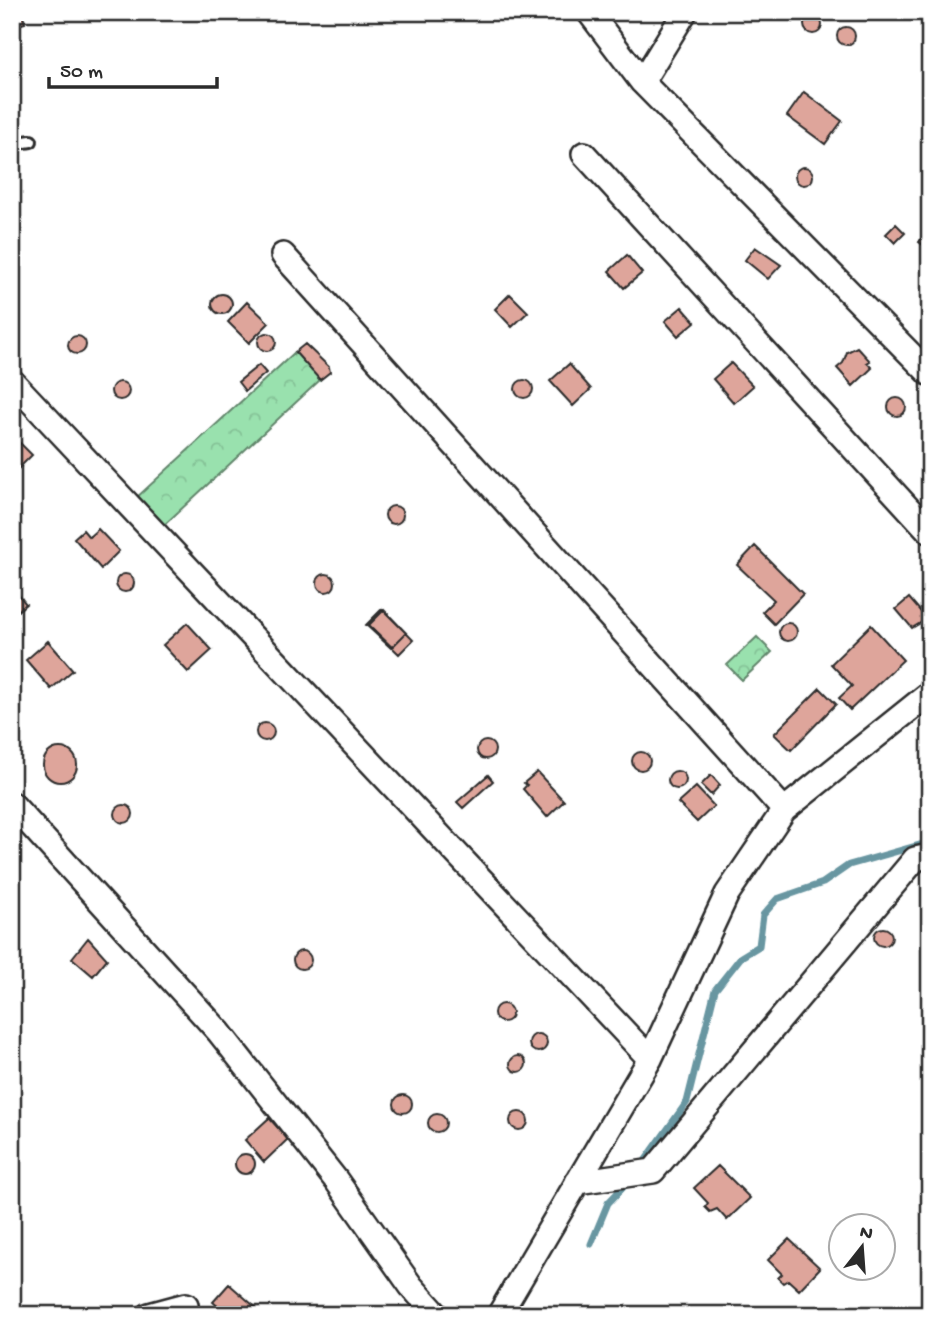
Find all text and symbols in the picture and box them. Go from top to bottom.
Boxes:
scale bar [49,46,217,90]
text: 50 m [60,61,103,86]
north arrow [827,1212,897,1282]
text: N [857,1221,875,1247]

